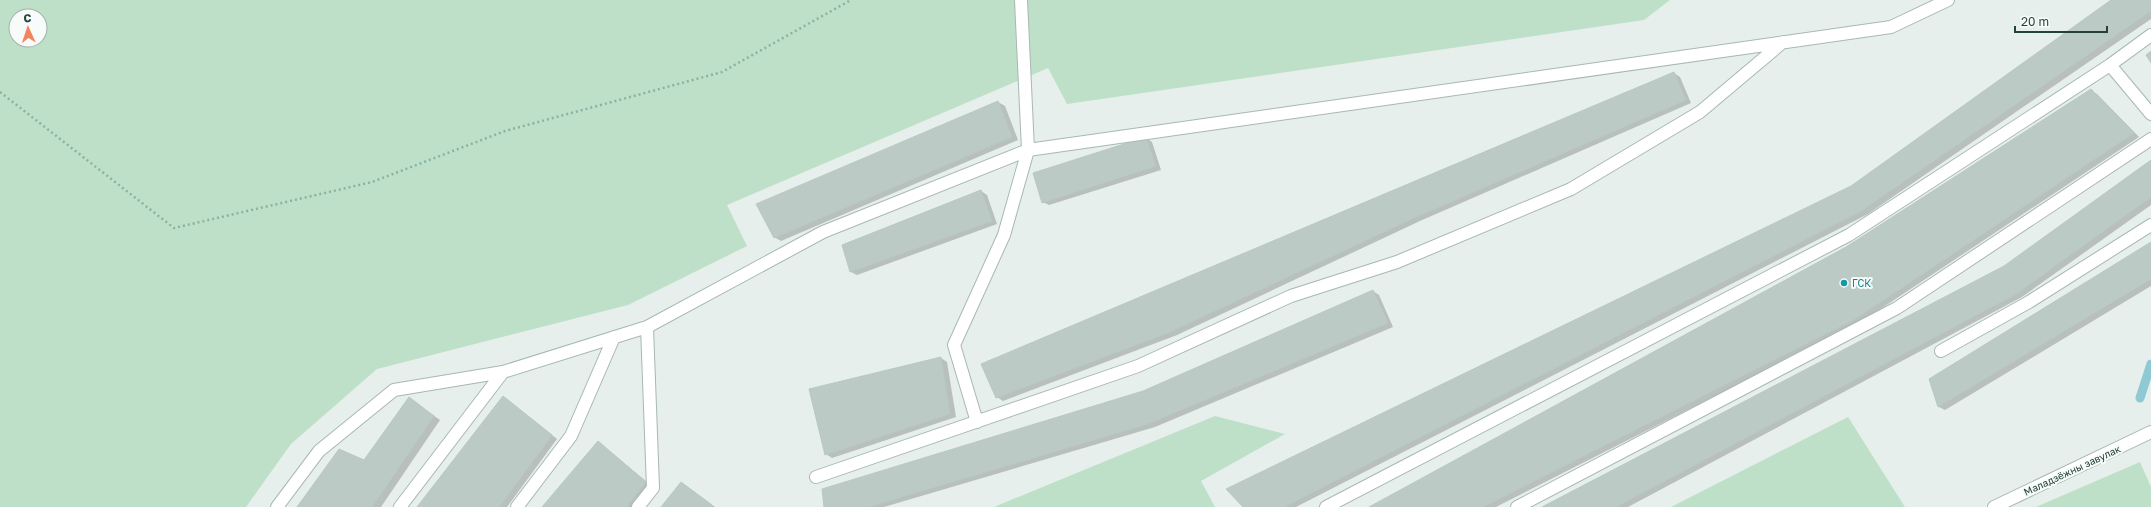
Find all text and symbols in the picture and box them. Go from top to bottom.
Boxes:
north arrow [8,8,48,48]
scale bar [2015,8,2107,34]
text: С [23,11,32,24]
text: 20 m [2021,14,2049,29]
place label: ГСК [1852,277,1871,289]
marker: ГСК [1839,278,1849,288]
street label: Маладзёжны завулак [2022,442,2123,498]

